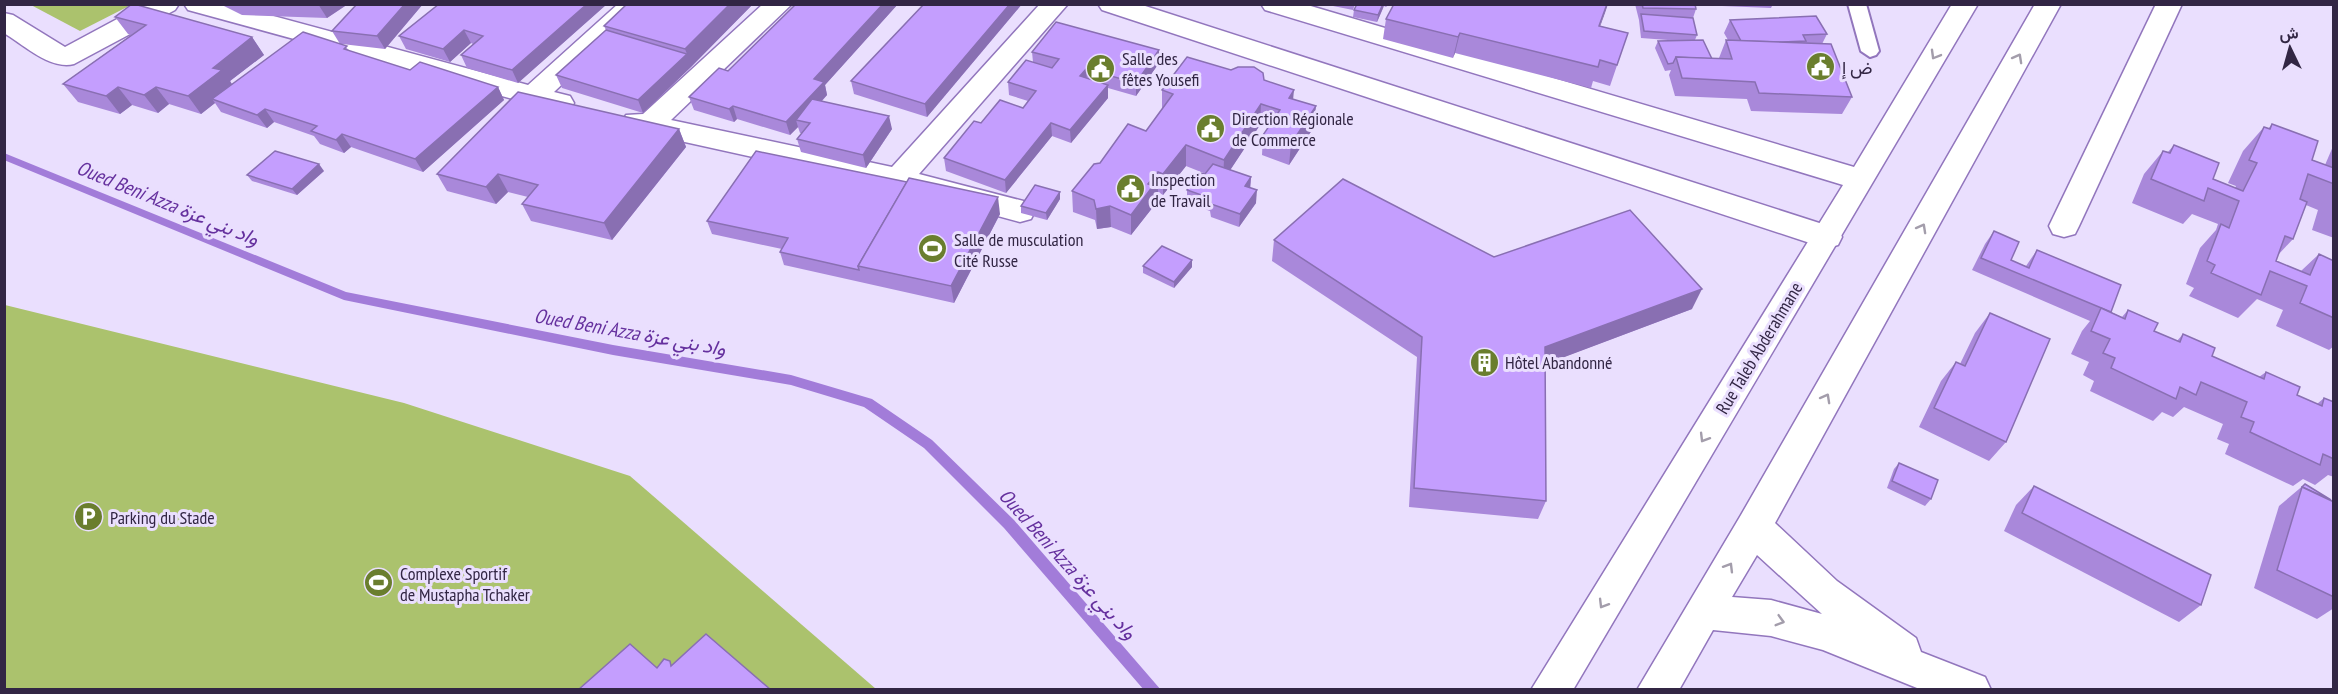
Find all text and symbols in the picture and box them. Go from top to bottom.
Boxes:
north arrow [2260,18,2320,78]
text: ش [2278,22,2299,44]
place label: Salle des fêtes Yousefi [1122,47,1200,91]
one-way arrow [1931,49,1942,59]
public building icon: ض إ [1805,51,1837,83]
public building icon: Salle des fêtes Yousefi [1085,52,1117,84]
one-way arrow [2011,54,2022,64]
place label: ض إ [1842,56,1872,80]
place label: Direction Régionale de Commerce [1232,107,1354,151]
public building icon: Direction Régionale de Commerce [1195,112,1227,144]
water label: Oued Beni Azza واد بني عزة [72,155,263,255]
place label: Inspection de Travail [1151,168,1215,212]
public building icon: Inspection de Travail [1114,173,1146,205]
one-way arrow [1915,224,1926,234]
place label: Salle de musculation Cité Russe [954,228,1083,272]
sports icon: Salle de musculation Cité Russe [917,233,949,265]
street label: Rue Taleb Abderahmane [1711,278,1807,418]
water label: Oued Beni Azza واد بني عزة [531,302,728,366]
building icon: Hôtel Abandonné [1468,346,1500,378]
place label: Hôtel Abandonné [1505,351,1612,374]
one-way arrow [1819,393,1830,404]
one-way arrow [1700,432,1712,442]
water label: Oued Beni Azza واد بني عزة [990,483,1143,648]
parking icon: Parking du Stade [73,501,105,533]
place label: Parking du Stade [110,506,215,529]
place label: Complexe Sportif de Mustapha Tchaker [400,562,530,606]
one-way arrow [1722,563,1733,573]
sports icon: Complexe Sportif de Mustapha Tchaker [363,567,395,599]
one-way arrow [1599,598,1611,608]
one-way arrow [1775,614,1785,626]

